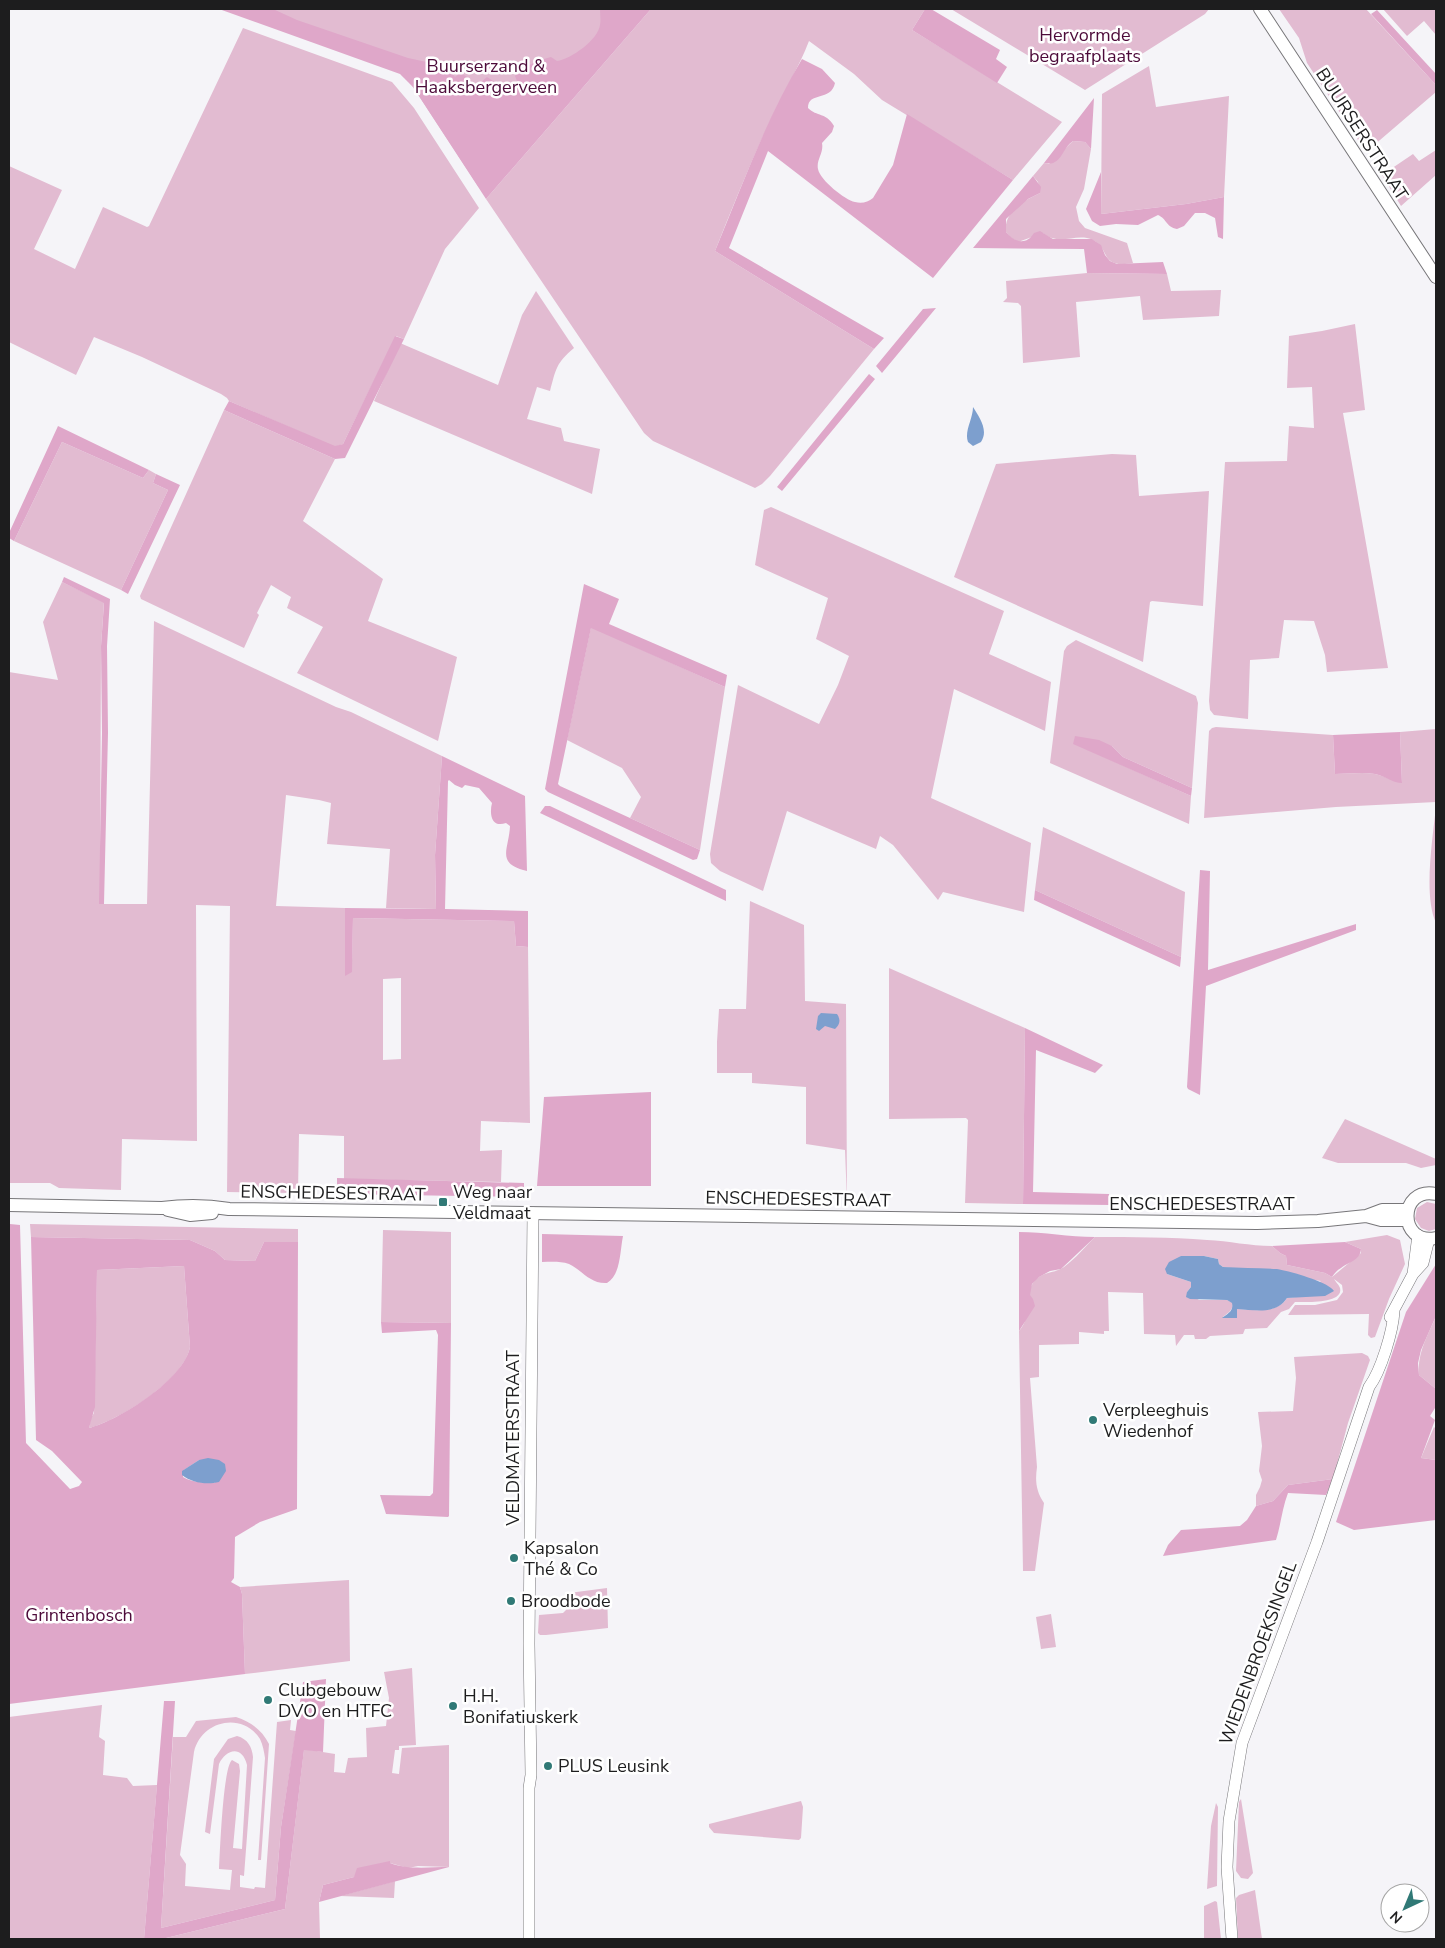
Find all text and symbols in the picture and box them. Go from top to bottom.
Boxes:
park label: Hervormde begraafplaats [1029,23,1141,68]
park label: Buurserzand & Haaksbergerveen [415,54,557,99]
street label: BUURSERSTRAAT [1310,63,1414,205]
street label: ENSCHEDESESTRAAT [240,1179,426,1207]
place label: Weg naar Veldmaat [452,1180,533,1225]
street label: ENSCHEDESESTRAAT [705,1185,891,1213]
street label: ENSCHEDESESTRAAT [1109,1192,1295,1216]
marker: Weg naar Veldmaat [437,1196,449,1208]
street label: VELDMATERSTRAAT [501,1350,525,1527]
place label: Verpleeghuis Wiedenhof [1102,1398,1209,1443]
marker: Verpleeghuis Wiedenhof [1087,1414,1099,1426]
place label: Kapsalon Thé & Co [524,1536,599,1581]
marker: Kapsalon Thé & Co [508,1552,520,1564]
street label: WIEDENBROEKSINGEL [1214,1558,1302,1748]
place label: Broodbode [521,1589,611,1613]
marker: Broodbode [505,1595,517,1607]
park label: Grintenbosch [25,1603,133,1627]
place label: Clubgebouw DVO en HTFC [278,1678,392,1723]
place label: H.H. Bonifatiuskerk [463,1684,579,1729]
marker: Clubgebouw DVO en HTFC [262,1694,274,1706]
marker: H.H. Bonifatiuskerk [447,1700,459,1712]
place label: PLUS Leusink [558,1754,670,1778]
marker: PLUS Leusink [542,1760,554,1772]
north arrow [1380,1883,1430,1933]
text: N [1386,1907,1407,1927]

